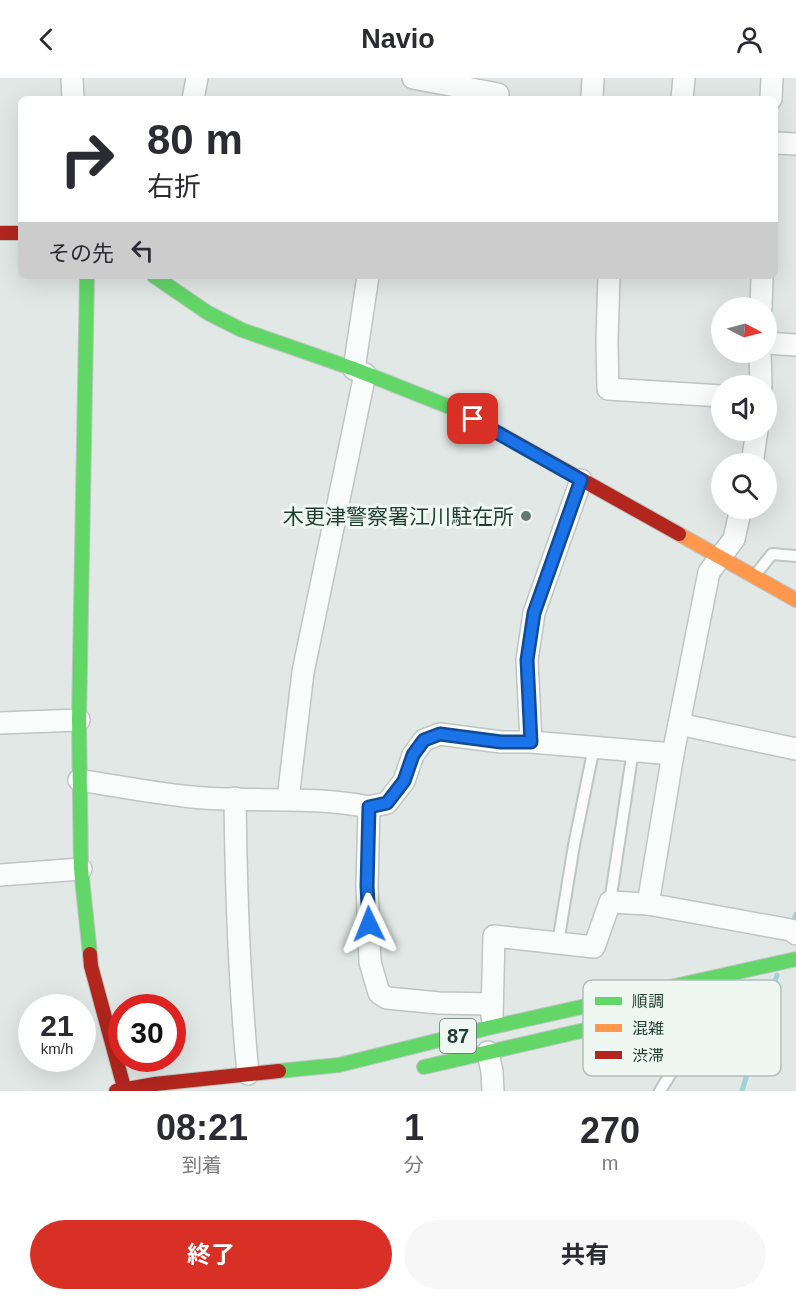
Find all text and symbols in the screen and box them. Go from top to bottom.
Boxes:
icon: back [30,23,63,56]
icon: person [733,23,766,56]
text: Navio [361,24,435,54]
text: 80 m [147,116,243,163]
icon: right [48,120,126,198]
text: 右折 [147,172,201,202]
icon: left [126,234,159,267]
text: その先 [48,241,114,266]
north arrow [711,297,777,363]
map controls [711,297,777,519]
button: sound [711,375,777,441]
pin [447,393,498,444]
icon: arrive [456,402,489,435]
button: search [711,453,777,519]
place label: 木更津警察署江川駐在所 [283,505,514,528]
marker: 木更津警察署江川駐在所 [519,509,533,523]
position arrow [337,892,401,956]
legend [583,980,781,1076]
text: 順調 [632,993,664,1010]
speed limit sign: 30 [108,994,186,1072]
text: 21 [40,1009,74,1042]
road number: 87 [440,1019,476,1053]
text: 混雑 [632,1020,664,1037]
text: km/h [41,1040,73,1057]
text: 渋滞 [632,1047,664,1064]
text: 08:21 [156,1107,248,1148]
text: 1 [404,1107,424,1148]
text: 270 [580,1110,640,1151]
text: m [602,1152,618,1174]
text: 到着 [182,1154,222,1176]
text: 分 [404,1154,424,1176]
button: 終了 [30,1220,392,1289]
button: 共有 [404,1220,766,1289]

